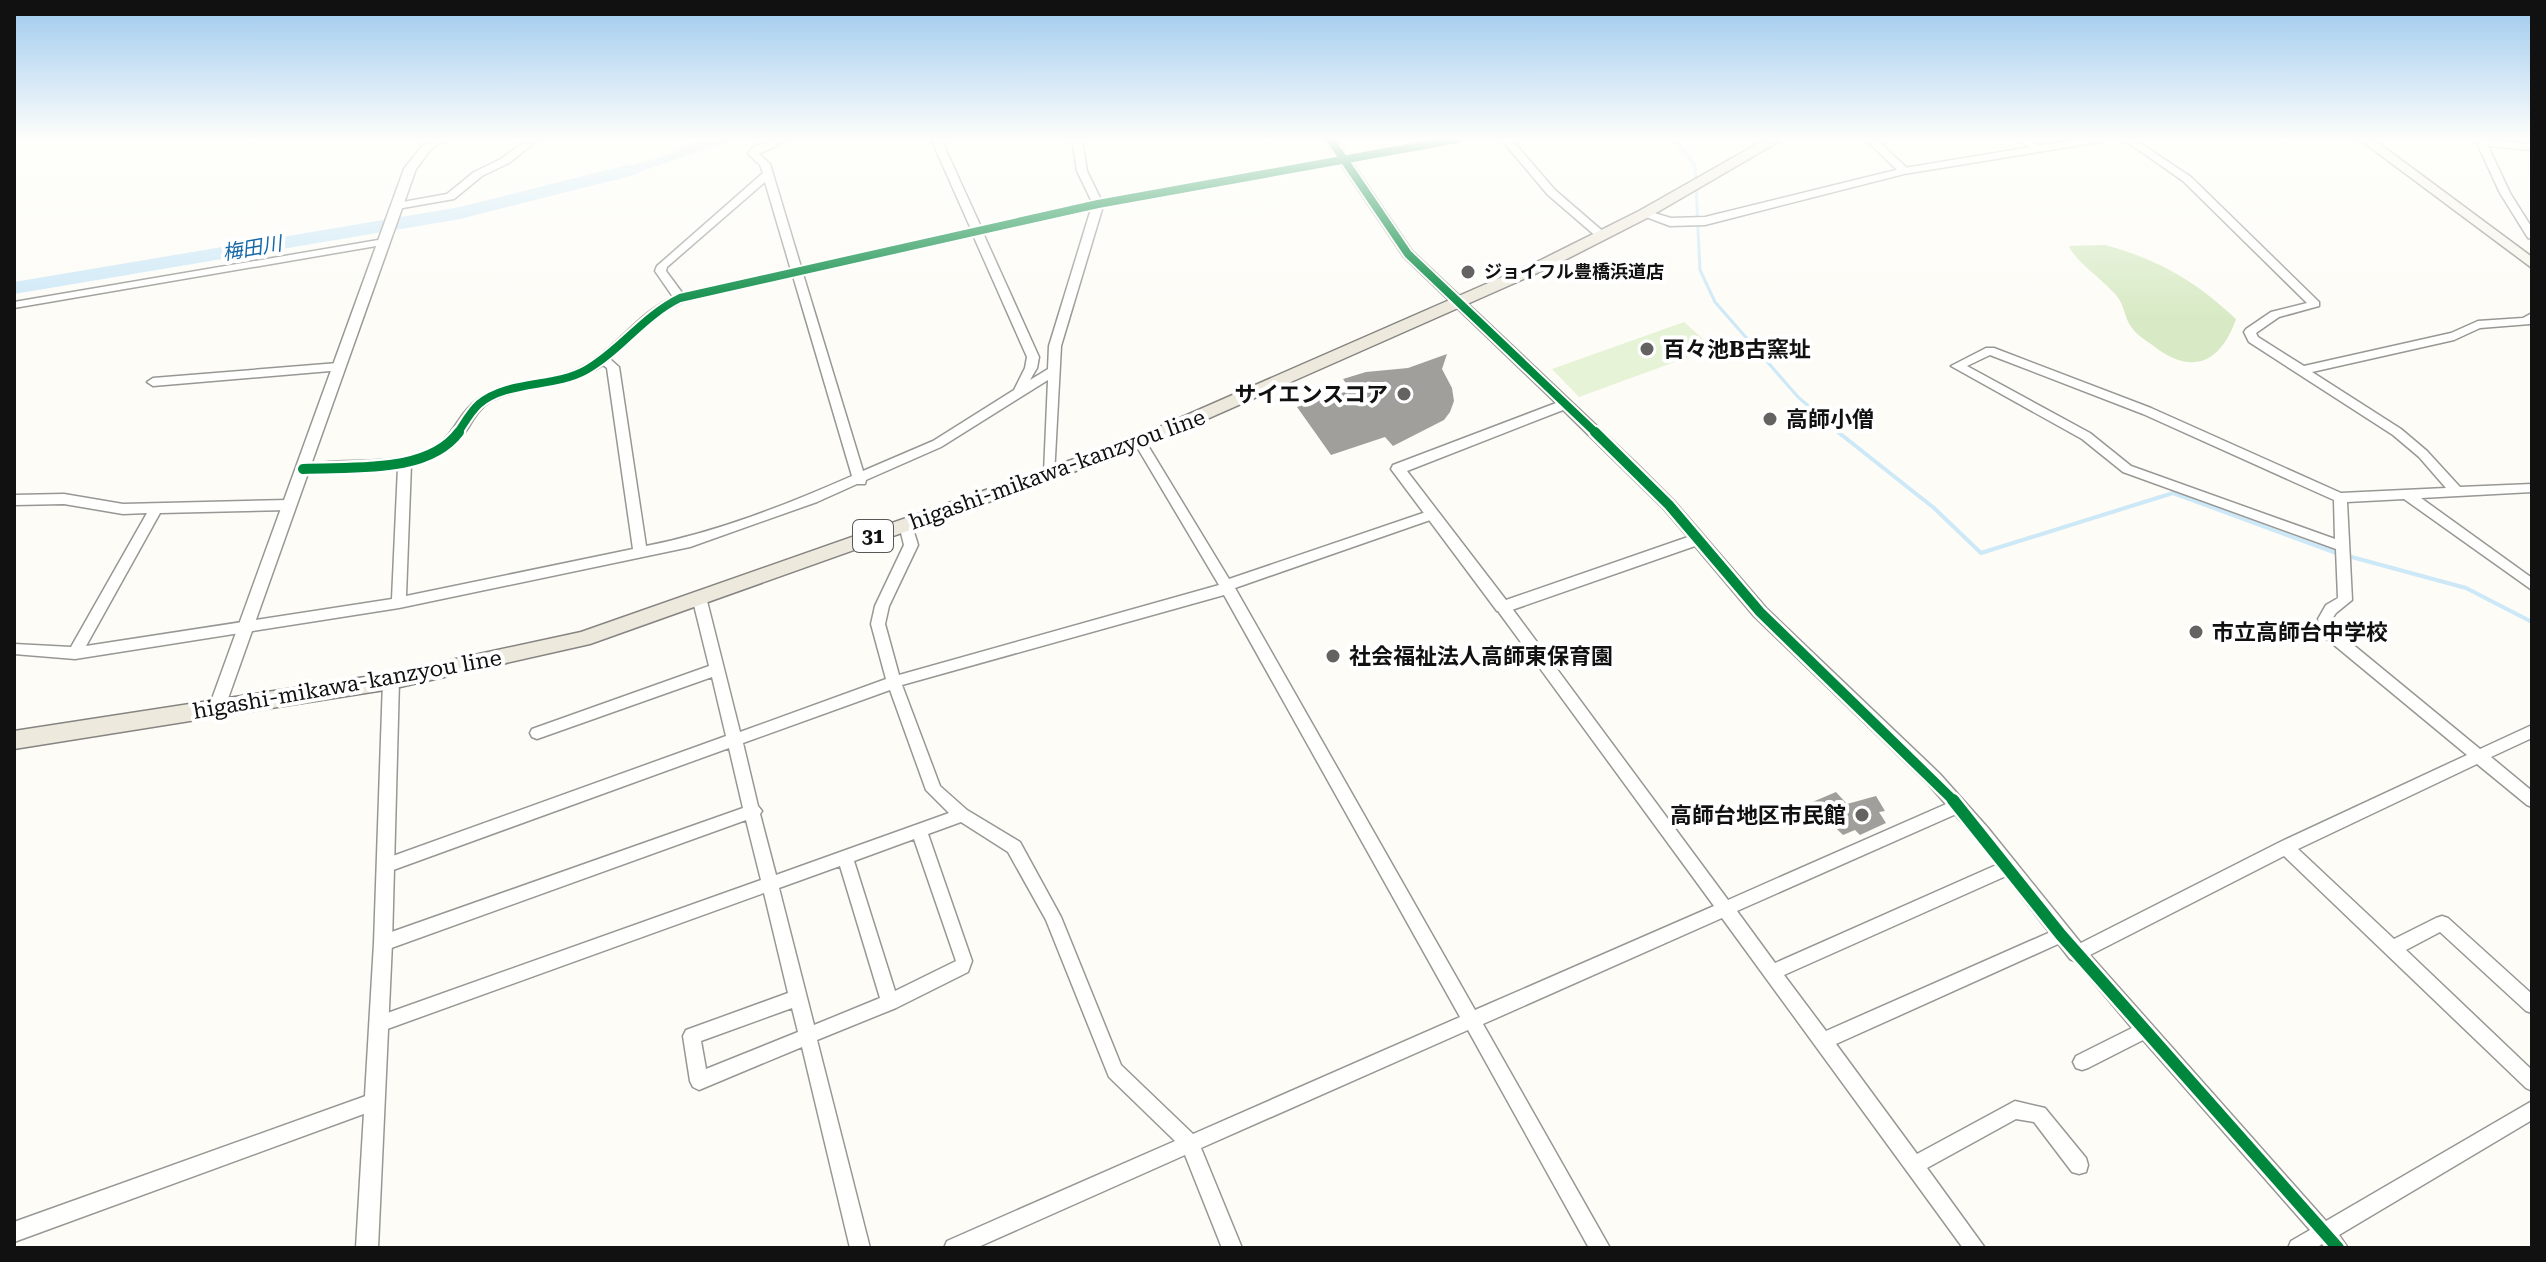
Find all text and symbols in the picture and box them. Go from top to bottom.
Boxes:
water label: 梅田川 [220,231,286,265]
place label: ジョイフル豊橋浜道店 [1484,261,1664,282]
marker: ジョイフル豊橋浜道店 [1459,263,1477,281]
place label: 百々池B古窯址 [1663,337,1811,362]
marker: 百々池B古窯址 [1638,340,1656,358]
place label: サイエンスコア [1235,382,1388,407]
marker: サイエンスコア [1395,385,1413,403]
street label: higashi-mikawa-kanzyou line [906,404,1209,535]
place label: 高師小僧 [1786,407,1874,432]
marker: 高師小僧 [1761,410,1779,428]
road number: 31 [853,520,893,552]
place label: 市立高師台中学校 [2212,620,2388,645]
marker: 市立高師台中学校 [2187,623,2205,641]
place label: 社会福祉法人高師東保育園 [1349,644,1613,669]
street label: higashi-mikawa-kanzyou line [191,645,504,724]
marker: 社会福祉法人高師東保育園 [1324,647,1342,665]
place label: 高師台地区市民館 [1670,803,1846,828]
marker: 高師台地区市民館 [1853,806,1871,824]

